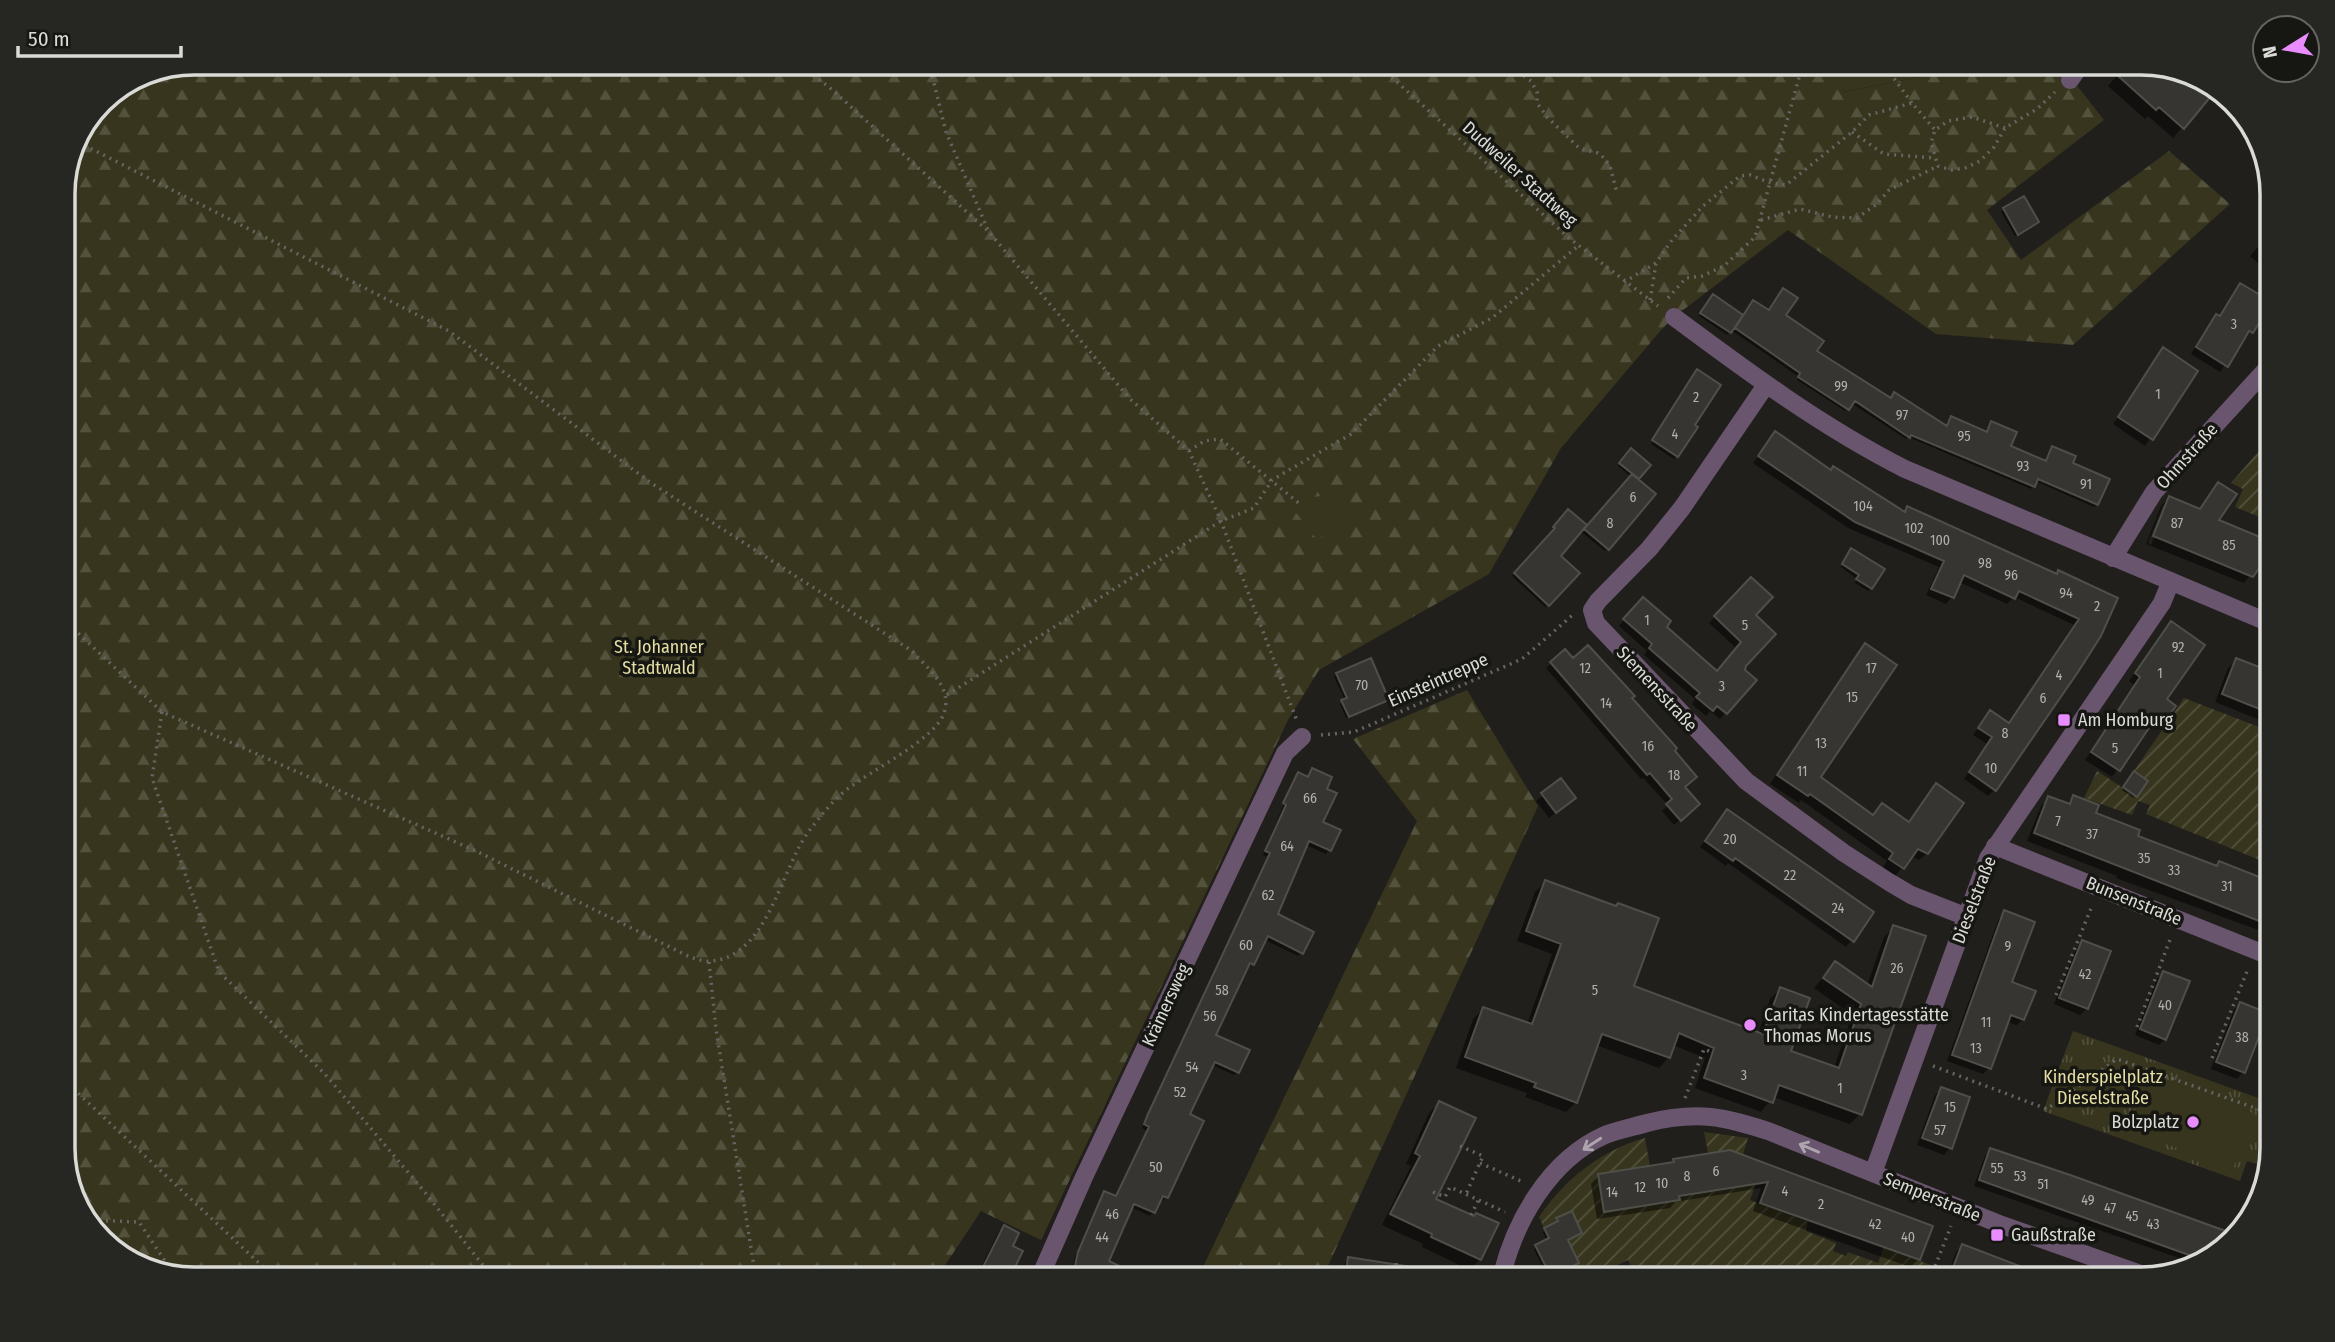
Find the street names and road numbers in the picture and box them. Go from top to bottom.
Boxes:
street label: Dudweiler Stadtweg [1458,117,1582,232]
street label: Ohmstraße [2152,418,2222,494]
street label: Siemensstraße [1612,642,1702,736]
street label: Einsteintreppe [1385,648,1492,712]
street label: Dieselstraße [1947,853,2001,947]
street label: Bunsenstraße [2083,872,2185,930]
street label: Krämersweg [1137,959,1195,1050]
street label: Semperstraße [1880,1168,1984,1226]

